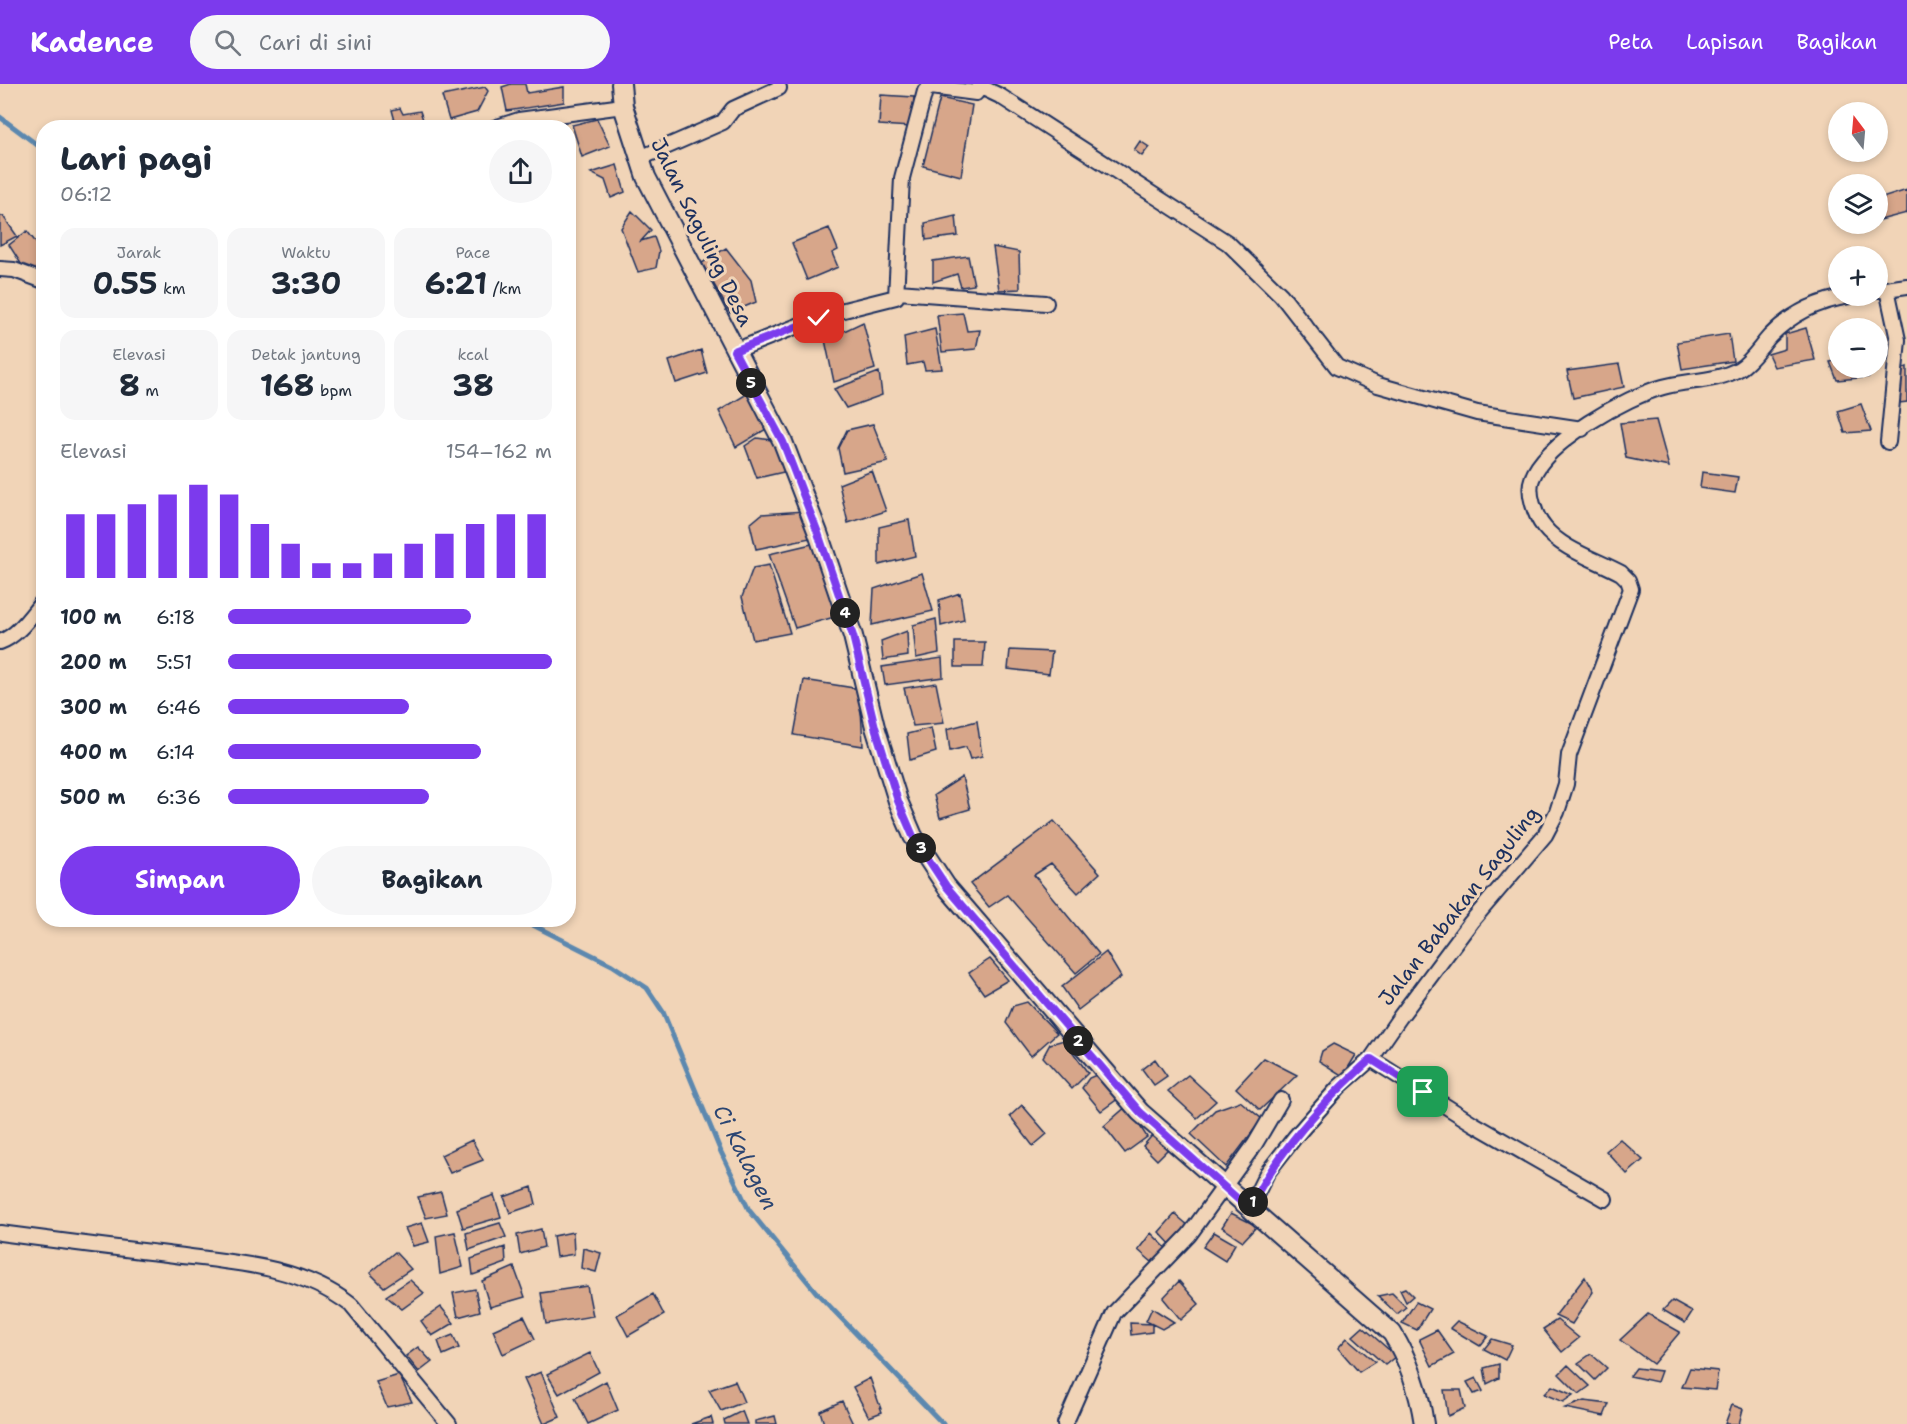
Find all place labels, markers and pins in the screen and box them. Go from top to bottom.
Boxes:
pin [793,292,844,343]
pin: 5 [736,368,766,398]
pin: 4 [830,598,860,628]
pin: 3 [906,833,936,863]
pin: 2 [1063,1026,1093,1056]
pin [1397,1066,1448,1117]
pin: 1 [1238,1187,1268,1217]

